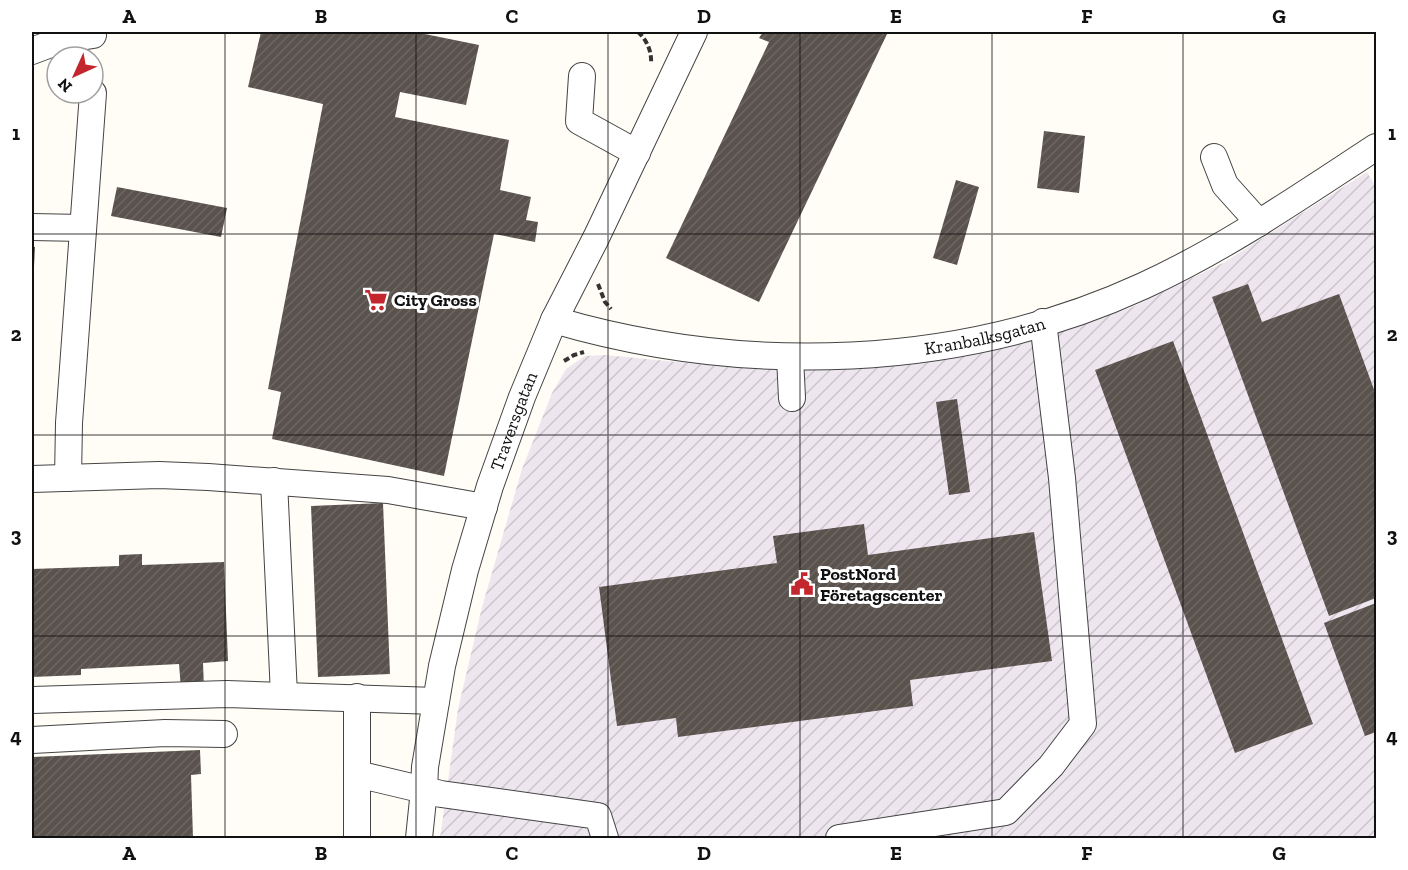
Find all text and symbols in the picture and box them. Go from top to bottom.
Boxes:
text: A [122,4,136,28]
text: B [315,4,327,28]
text: C [506,4,519,28]
text: D [697,4,711,28]
text: E [890,4,902,28]
text: F [1081,4,1093,28]
text: G [1272,4,1286,28]
north arrow [45,45,105,105]
text: N [54,74,76,96]
text: 1 [12,121,20,145]
text: 1 [1388,121,1396,145]
supermarket icon: City Gross [363,287,389,313]
place label: City Gross [394,289,477,311]
street label: Kranbalksgatan [923,312,1048,360]
text: 2 [11,322,22,346]
text: 2 [1387,322,1398,346]
street label: Traversgatan [485,368,543,474]
text: 3 [11,523,22,547]
text: 3 [1387,523,1398,547]
place label: PostNord Företagscenter [820,563,942,606]
public building icon: PostNord Företagscenter [789,571,815,597]
text: 4 [10,724,22,748]
text: 4 [1386,724,1398,748]
text: A [122,841,136,865]
text: B [315,841,327,865]
text: C [506,841,519,865]
text: D [697,841,711,865]
text: E [890,841,902,865]
text: F [1081,841,1093,865]
text: G [1272,841,1286,865]

